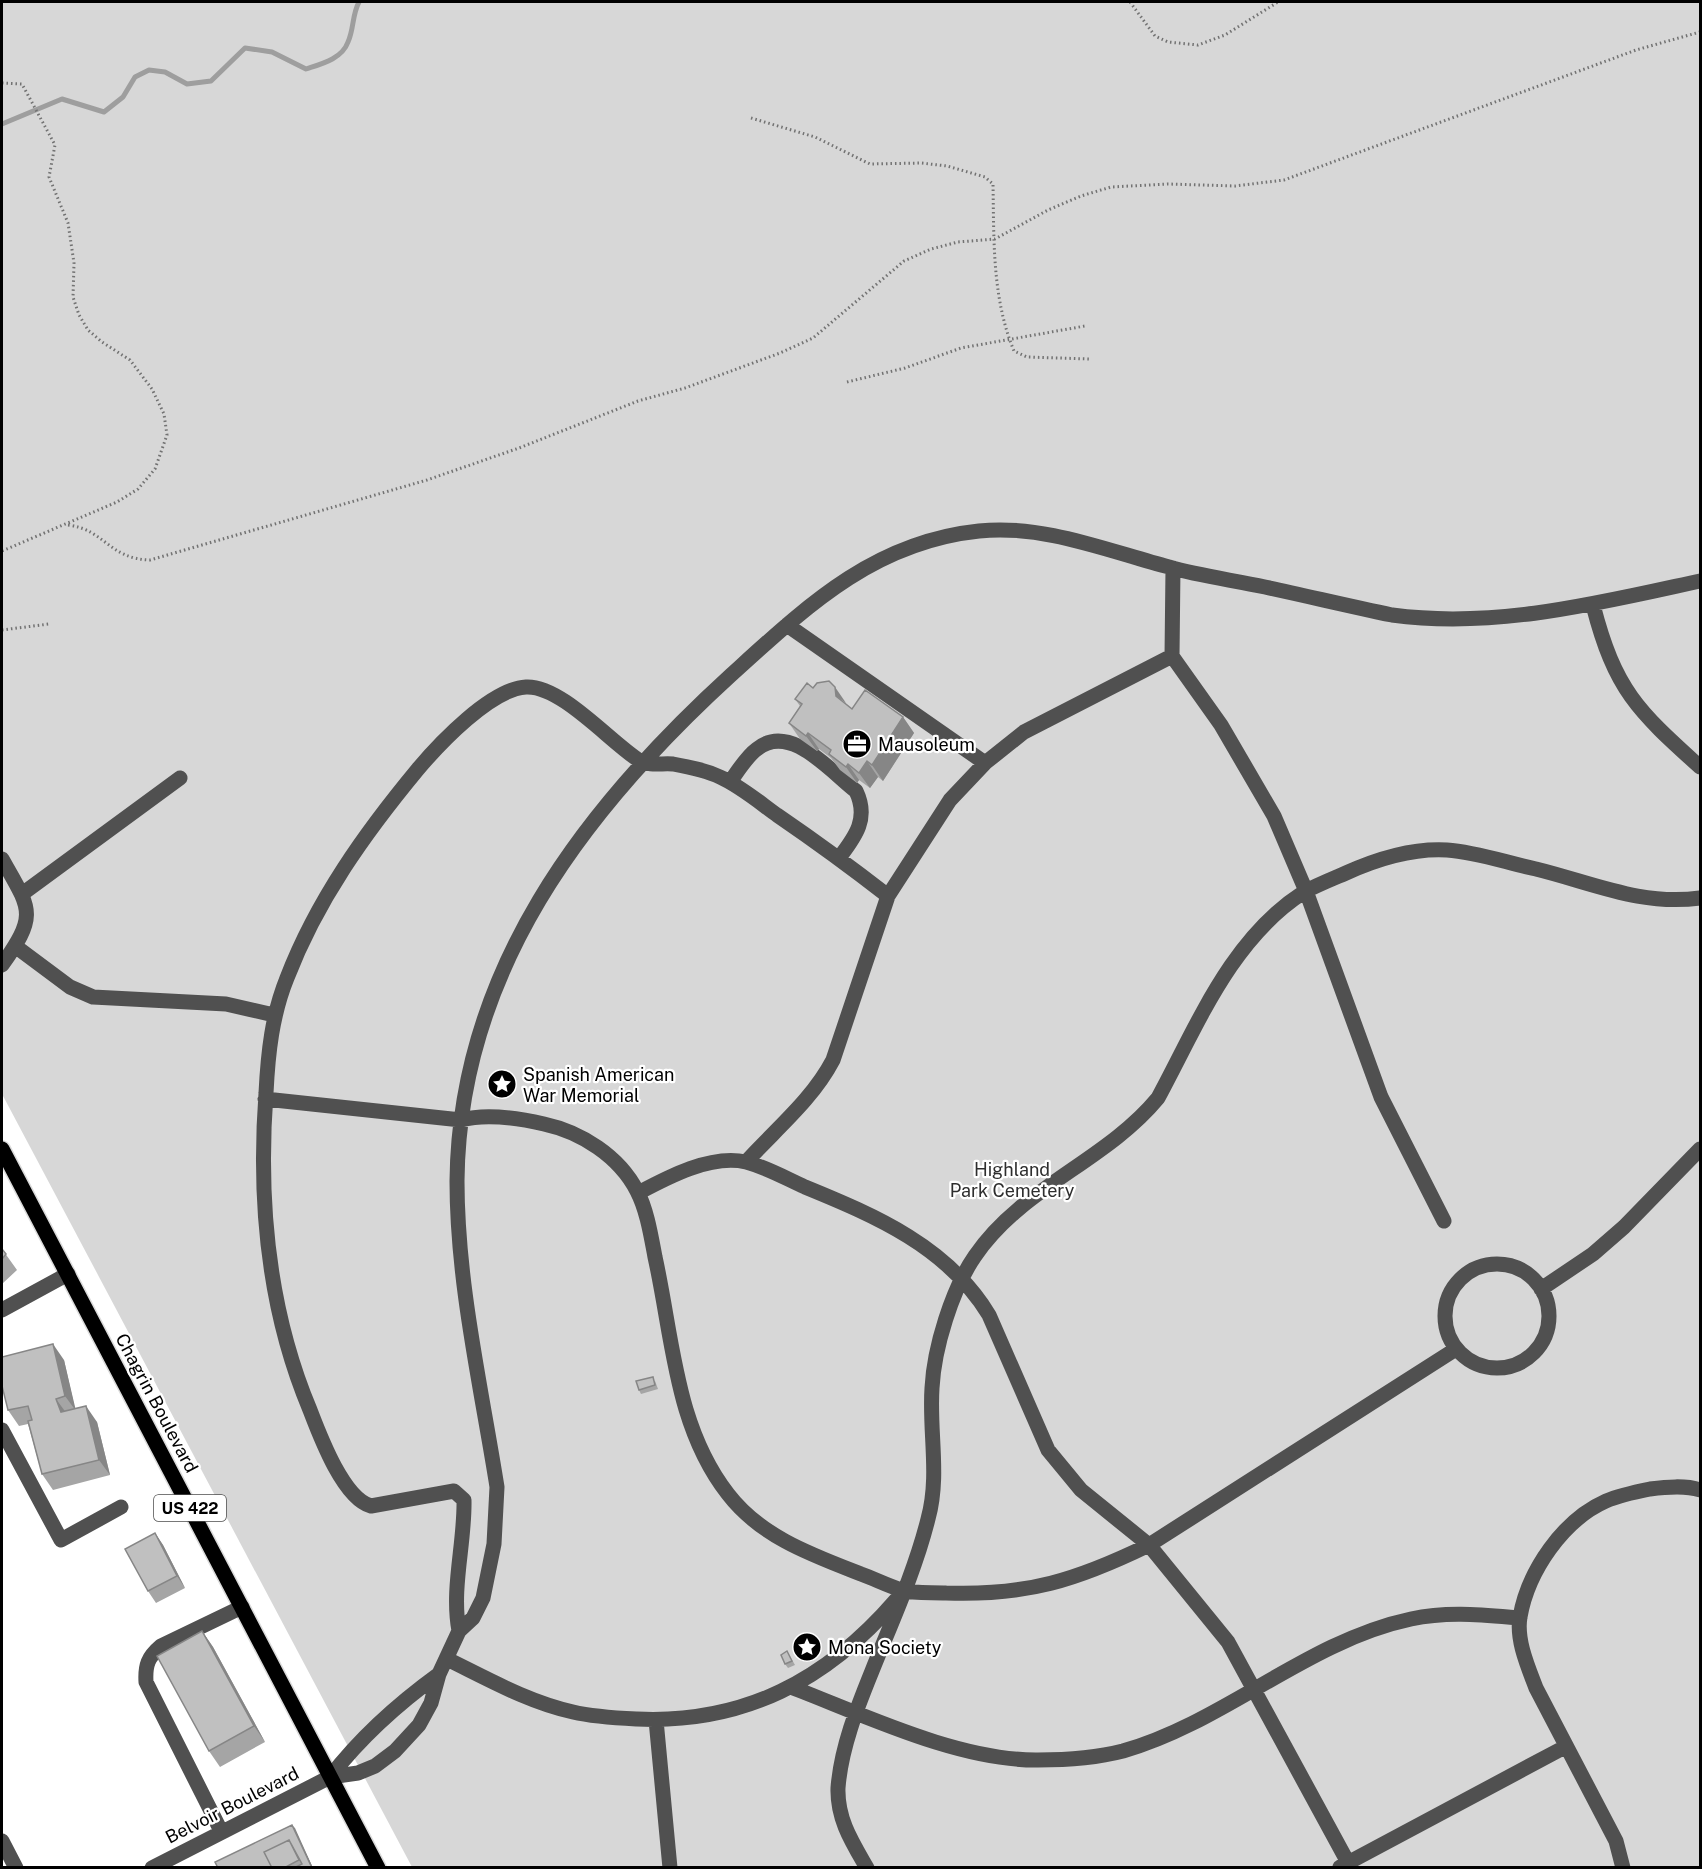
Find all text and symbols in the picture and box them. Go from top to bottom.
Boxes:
office icon: Mausoleum [841,728,873,760]
place label: Mausoleum [878,734,975,755]
place label: Spanish American War Memorial [523,1064,674,1106]
place icon: Spanish American War Memorial [486,1068,518,1100]
park label: Highland Park Cemetery [950,1159,1075,1201]
street label: Chagrin Boulevard [111,1330,203,1476]
road number: US 422 [154,1495,226,1521]
place icon: Mona Society [791,1631,823,1663]
place label: Mona Society [828,1637,942,1658]
street label: Belvoir Boulevard [162,1762,302,1848]

